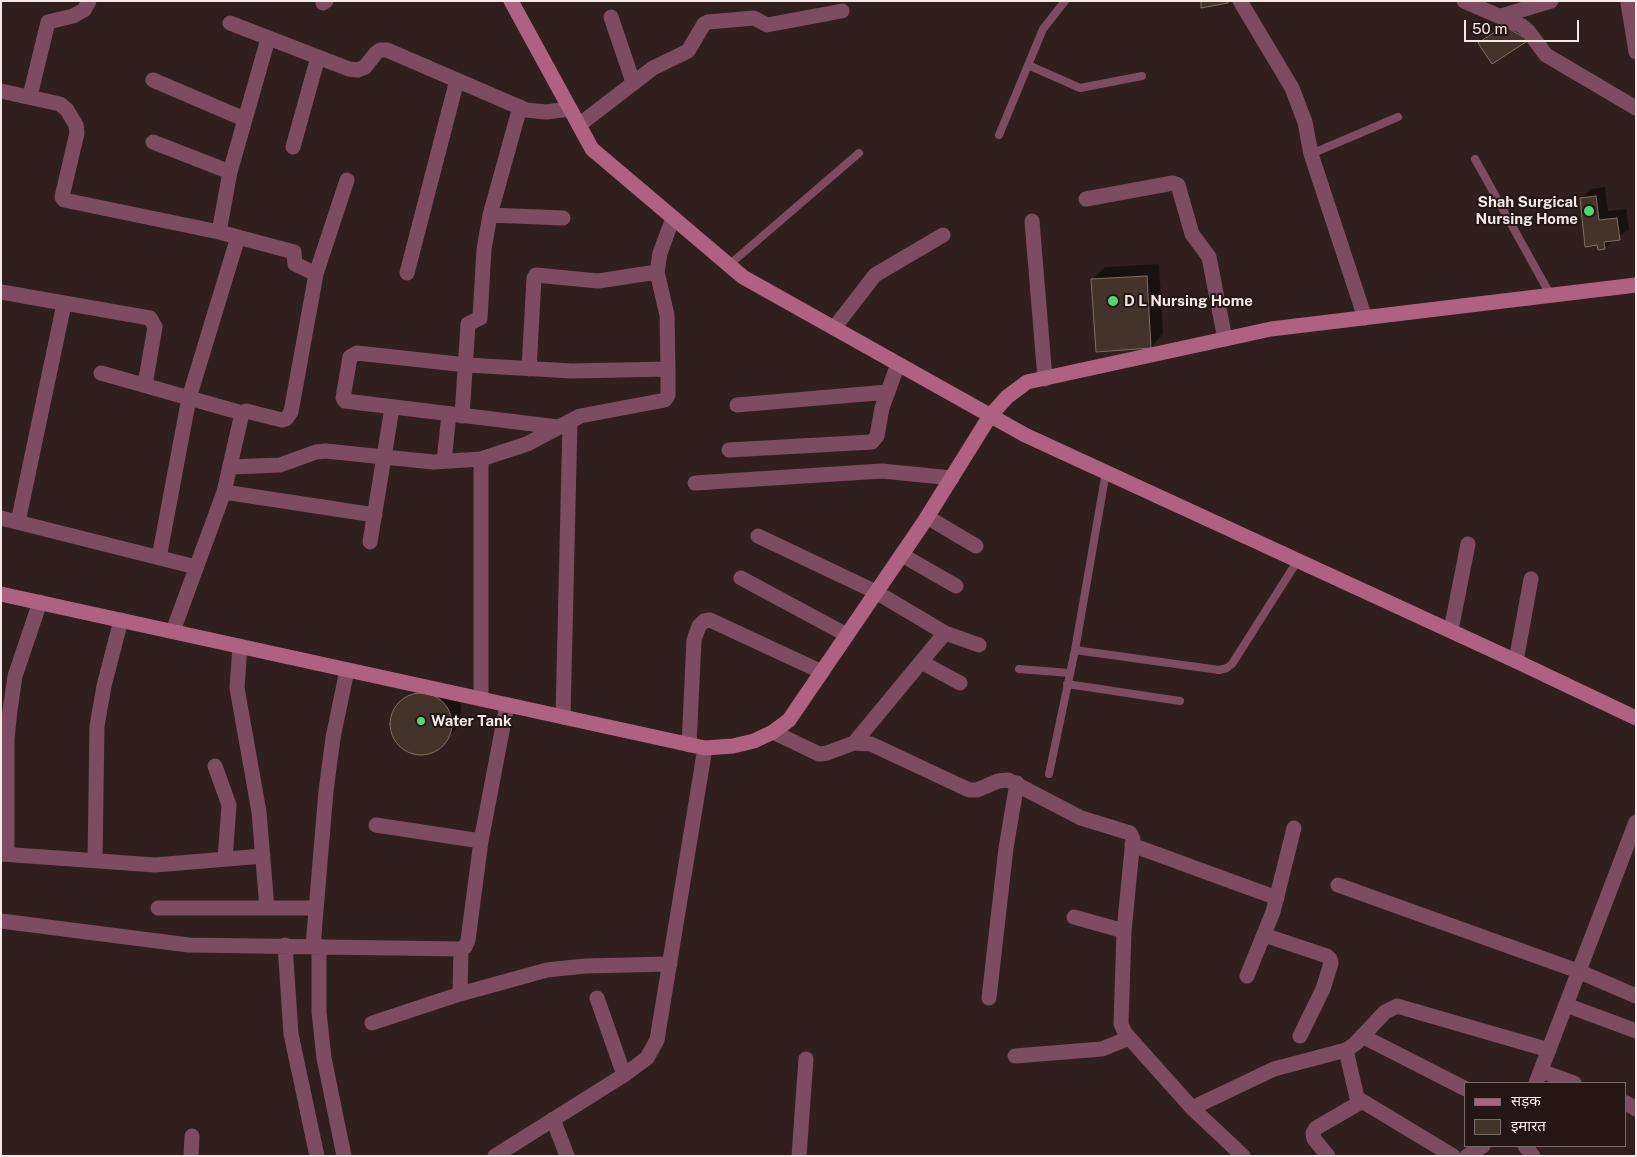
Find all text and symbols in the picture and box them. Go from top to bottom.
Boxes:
scale bar [1467,10,1582,42]
text: 50 m [1472,20,1507,37]
place label: Shah Surgical Nursing Home [1475,193,1578,228]
marker: Shah Surgical Nursing Home [1582,204,1596,218]
place label: D L Nursing Home [1124,292,1253,310]
marker: D L Nursing Home [1106,294,1120,308]
place label: Water Tank [431,712,512,730]
marker: Water Tank [415,715,427,727]
legend [1464,1082,1627,1147]
text: सड़क [1511,1092,1541,1109]
text: इमारत [1511,1117,1546,1134]

